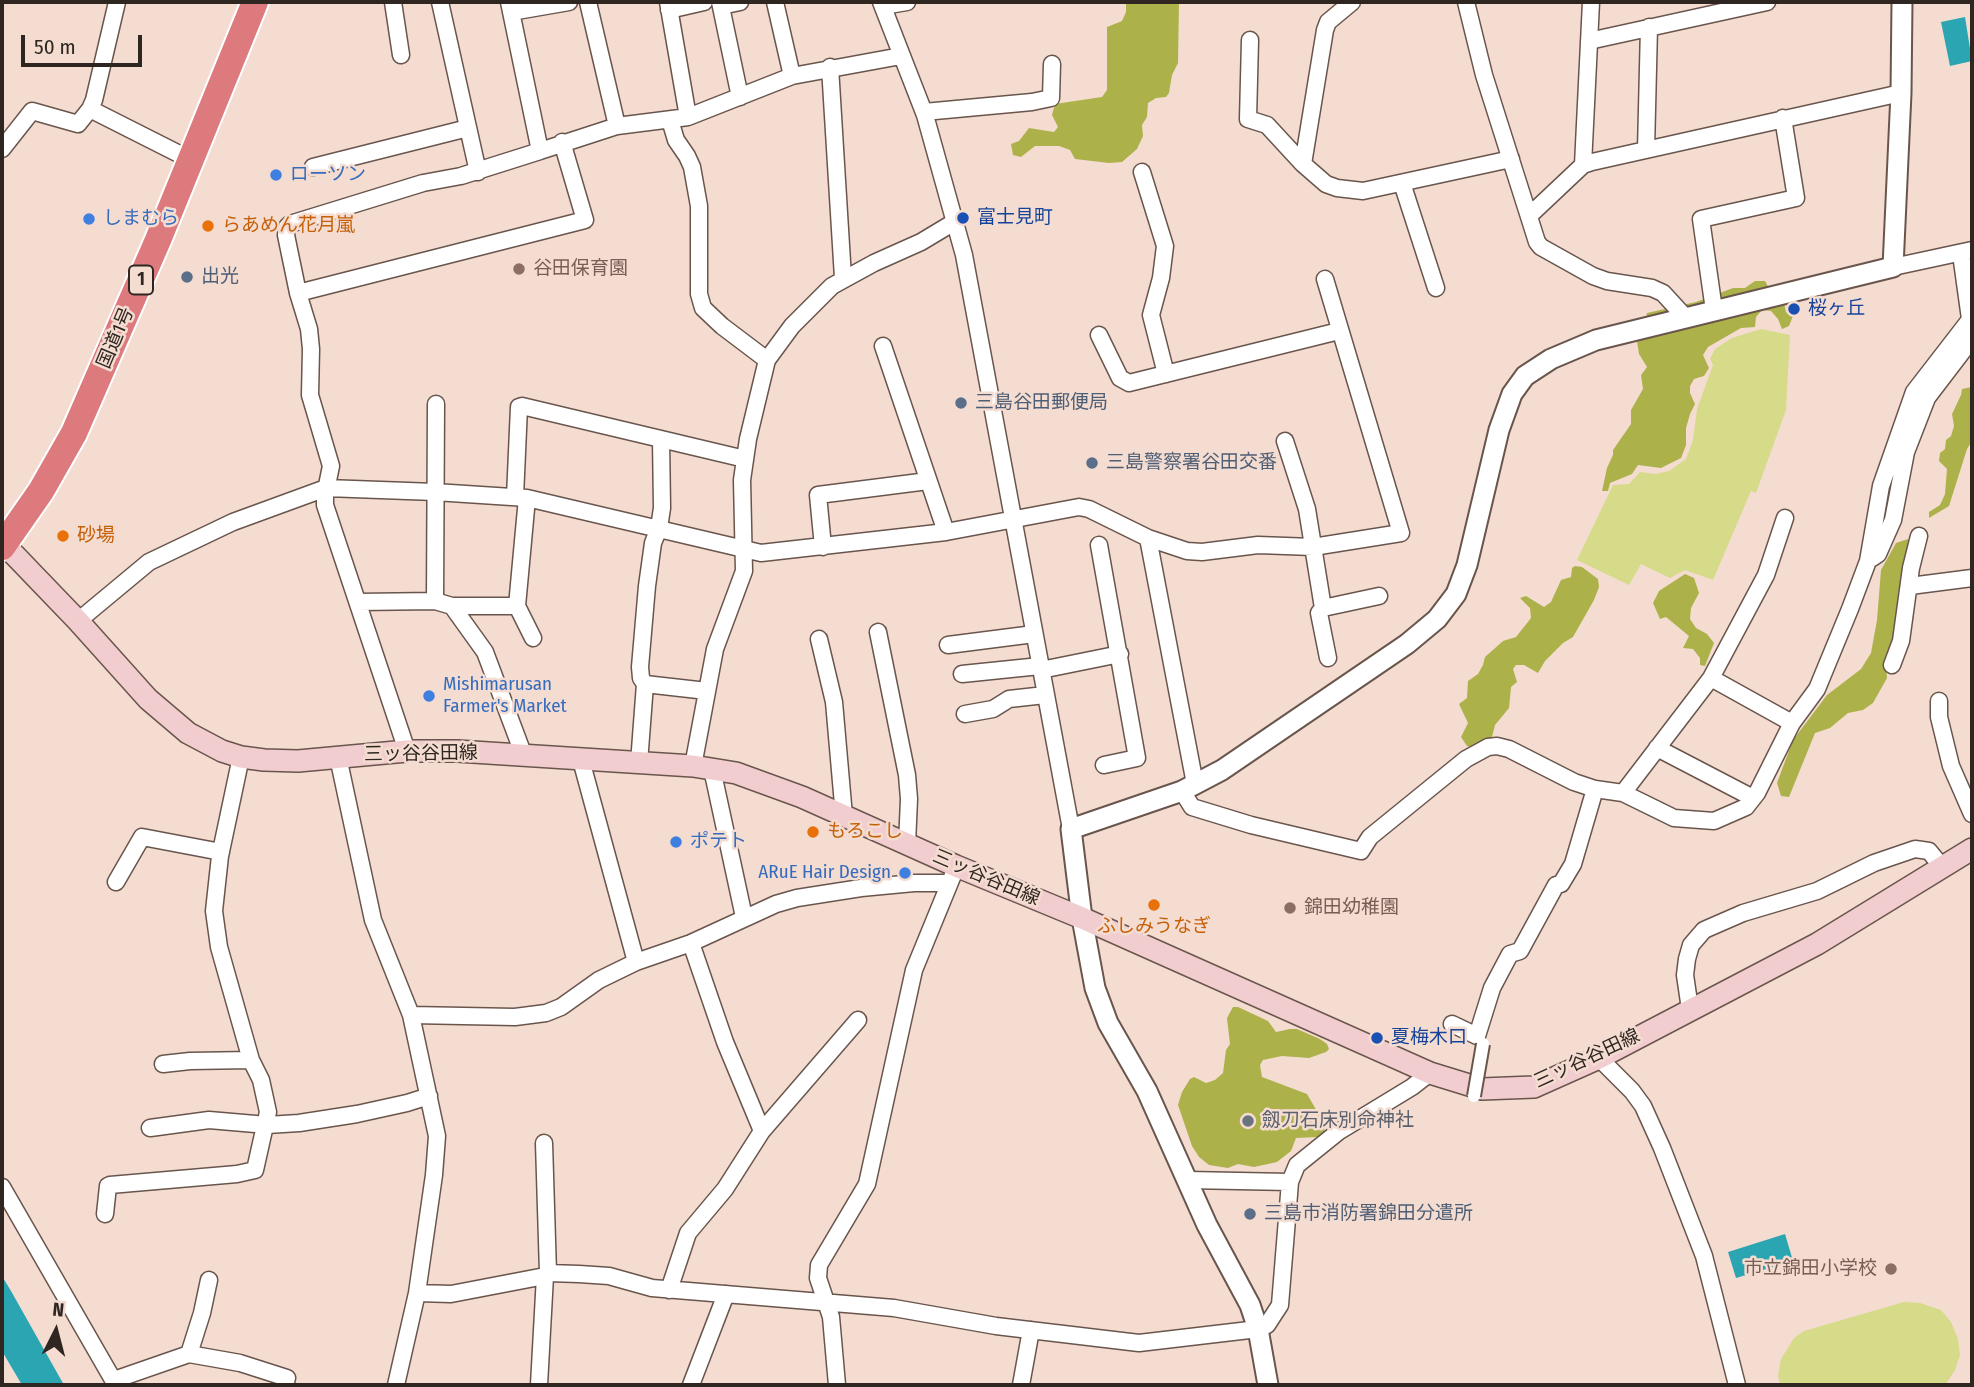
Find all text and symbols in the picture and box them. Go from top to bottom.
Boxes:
scale bar [24,21,145,65]
text: 50 m [34,34,76,60]
place label: ローソン [290,164,366,186]
marker: ローソン [268,167,284,183]
place label: 富士見町 [977,207,1053,229]
place label: しまむら [103,208,179,230]
marker: 富士見町 [955,210,971,226]
marker: しまむら [81,211,97,227]
place label: らあめん花月嵐 [222,215,355,237]
marker: らあめん花月嵐 [200,218,216,234]
place label: 谷田保育園 [533,258,628,280]
marker: 谷田保育園 [511,261,527,277]
road number: 1 [129,266,153,294]
place label: 出光 [201,266,239,288]
marker: 出光 [179,269,195,285]
place label: 桜ヶ丘 [1808,298,1865,320]
marker: 桜ヶ丘 [1786,301,1802,317]
street label: 国道1号 [93,304,139,372]
place label: 三島谷田郵便局 [975,392,1108,414]
marker: 三島谷田郵便局 [953,395,969,411]
place label: 三島警察署谷田交番 [1106,452,1277,474]
marker: 三島警察署谷田交番 [1084,455,1100,471]
place label: 砂場 [77,525,115,547]
marker: 砂場 [55,528,71,544]
place label: Mishimarusan Farmer's Market [443,674,567,718]
marker: Mishimarusan Farmer's Market [421,688,437,704]
street label: 三ッ谷谷田線 [364,742,478,766]
place label: もろこし [827,821,903,843]
marker: もろこし [805,824,821,840]
place label: ポテト [690,831,747,853]
marker: ポテト [668,834,684,850]
street label: 三ッ谷谷田線 [929,845,1043,911]
place label: ARuE Hair Design [758,862,891,884]
marker: ARuE Hair Design [897,865,913,881]
marker: ふしみうなぎ [1146,897,1162,913]
place label: 錦田幼稚園 [1304,897,1399,919]
marker: 錦田幼稚園 [1282,900,1298,916]
place label: ふしみうなぎ [1097,916,1211,938]
street label: 三ッ谷谷田線 [1531,1025,1643,1093]
place label: 夏梅木口 [1391,1027,1467,1049]
marker: 夏梅木口 [1369,1030,1385,1046]
place label: 劔刀石床別命神社 [1262,1110,1414,1132]
marker: 劔刀石床別命神社 [1240,1113,1256,1129]
place label: 三島市消防署錦田分遣所 [1264,1203,1473,1225]
marker: 三島市消防署錦田分遣所 [1242,1206,1258,1222]
place label: 市立錦田小学校 [1744,1258,1877,1280]
marker: 市立錦田小学校 [1883,1261,1899,1277]
north arrow [21,1296,91,1366]
text: N [51,1298,65,1322]

